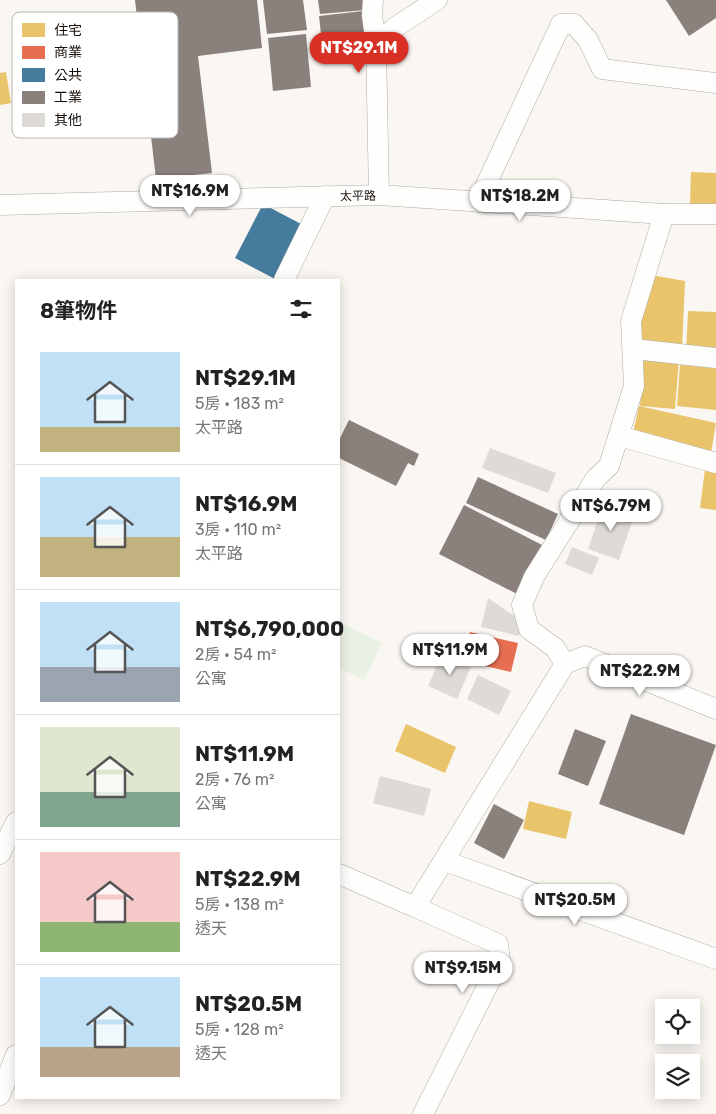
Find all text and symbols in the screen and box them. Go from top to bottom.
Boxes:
legend [12,12,178,138]
text: 住宅 [54,22,82,39]
pin: NT$29.1M [307,32,411,74]
text: NT$29.1M [321,38,397,57]
text: 商業 [54,44,82,61]
text: 公共 [54,67,82,84]
text: 工業 [54,89,82,106]
text: 其他 [54,112,82,129]
pin: NT$16.9M [138,174,242,217]
pin: NT$18.2M [468,180,572,222]
text: NT$16.9M [151,181,229,200]
text: NT$18.2M [480,186,560,205]
street label: 太平路 [340,189,376,203]
icon: filters [287,295,315,323]
text: 8筆物件 [40,298,117,323]
text: NT$29.1M [195,365,296,390]
icon: home [80,372,140,432]
text: 5房 · 183 m² [195,394,284,413]
text: 太平路 [195,418,243,437]
pin: NT$6.79M [559,490,663,532]
text: NT$16.9M [195,491,297,516]
text: NT$6.79M [571,496,651,515]
icon: home [80,497,140,557]
text: 3房 · 110 m² [195,520,281,539]
text: 太平路 [195,544,243,563]
text: NT$6,790,000 [195,616,344,641]
icon: home [80,622,140,682]
pin: NT$11.9M [398,634,502,676]
text: NT$11.9M [412,640,488,659]
text: 2房 · 54 m² [195,645,277,664]
pin: NT$22.9M [588,654,692,697]
text: NT$22.9M [600,661,680,680]
text: 公寓 [195,669,227,688]
text: NT$11.9M [195,741,294,766]
icon: home [80,747,140,807]
text: 2房 · 76 m² [195,770,274,789]
text: 公寓 [195,794,227,813]
text: NT$22.9M [195,866,301,891]
icon: home [80,872,140,932]
pin: NT$20.5M [523,884,627,926]
text: NT$20.5M [534,890,616,909]
text: 5房 · 138 m² [195,895,284,914]
text: 透天 [195,919,227,938]
pin: NT$9.15M [411,952,515,994]
text: NT$9.15M [425,958,501,977]
text: NT$20.5M [195,991,302,1016]
icon: home [80,997,140,1057]
map controls [655,999,700,1099]
button: locate [655,999,700,1044]
text: 5房 · 128 m² [195,1020,284,1039]
text: 透天 [195,1044,227,1063]
button: layers [655,1054,700,1099]

